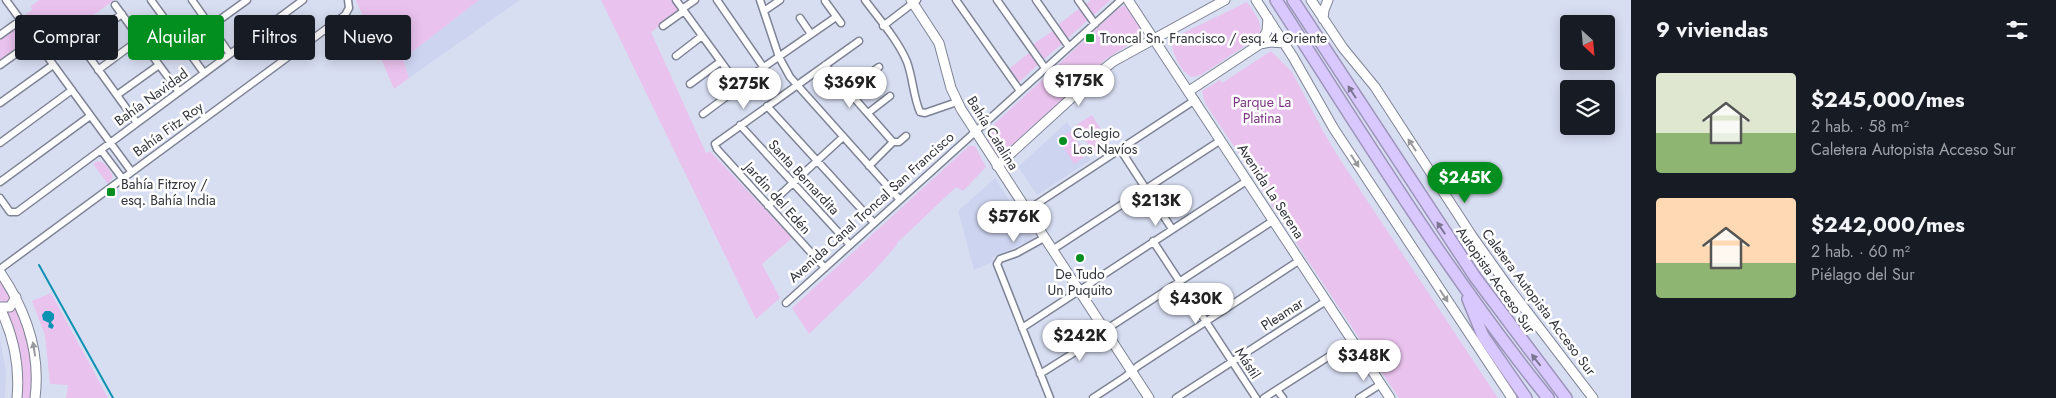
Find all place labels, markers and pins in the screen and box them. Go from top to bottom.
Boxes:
place label: Troncal Sn. Francisco / esq. 4 Oriente [1100,28,1327,48]
marker: Troncal Sn. Francisco / esq. 4 Oriente [1084,32,1096,44]
pin: $175K [1044,64,1114,107]
pin: $369K [815,66,885,109]
pin: $275K [709,68,779,110]
place label: Colegio Los Navíos [1073,123,1138,159]
marker: Colegio Los Navíos [1057,135,1069,147]
pin: $245K [1430,162,1500,204]
place label: Bahía Fitzroy / esq. Bahía India [121,174,216,210]
pin: $213K [1121,184,1191,227]
marker: Bahía Fitzroy / esq. Bahía India [105,186,117,198]
pin: $576K [979,200,1049,243]
marker: De Tudo Un Puquito [1074,252,1086,264]
place label: De Tudo Un Puquito [1047,264,1113,300]
pin: $430K [1161,282,1231,325]
pin: $242K [1045,320,1115,362]
pin: $348K [1329,340,1399,382]

